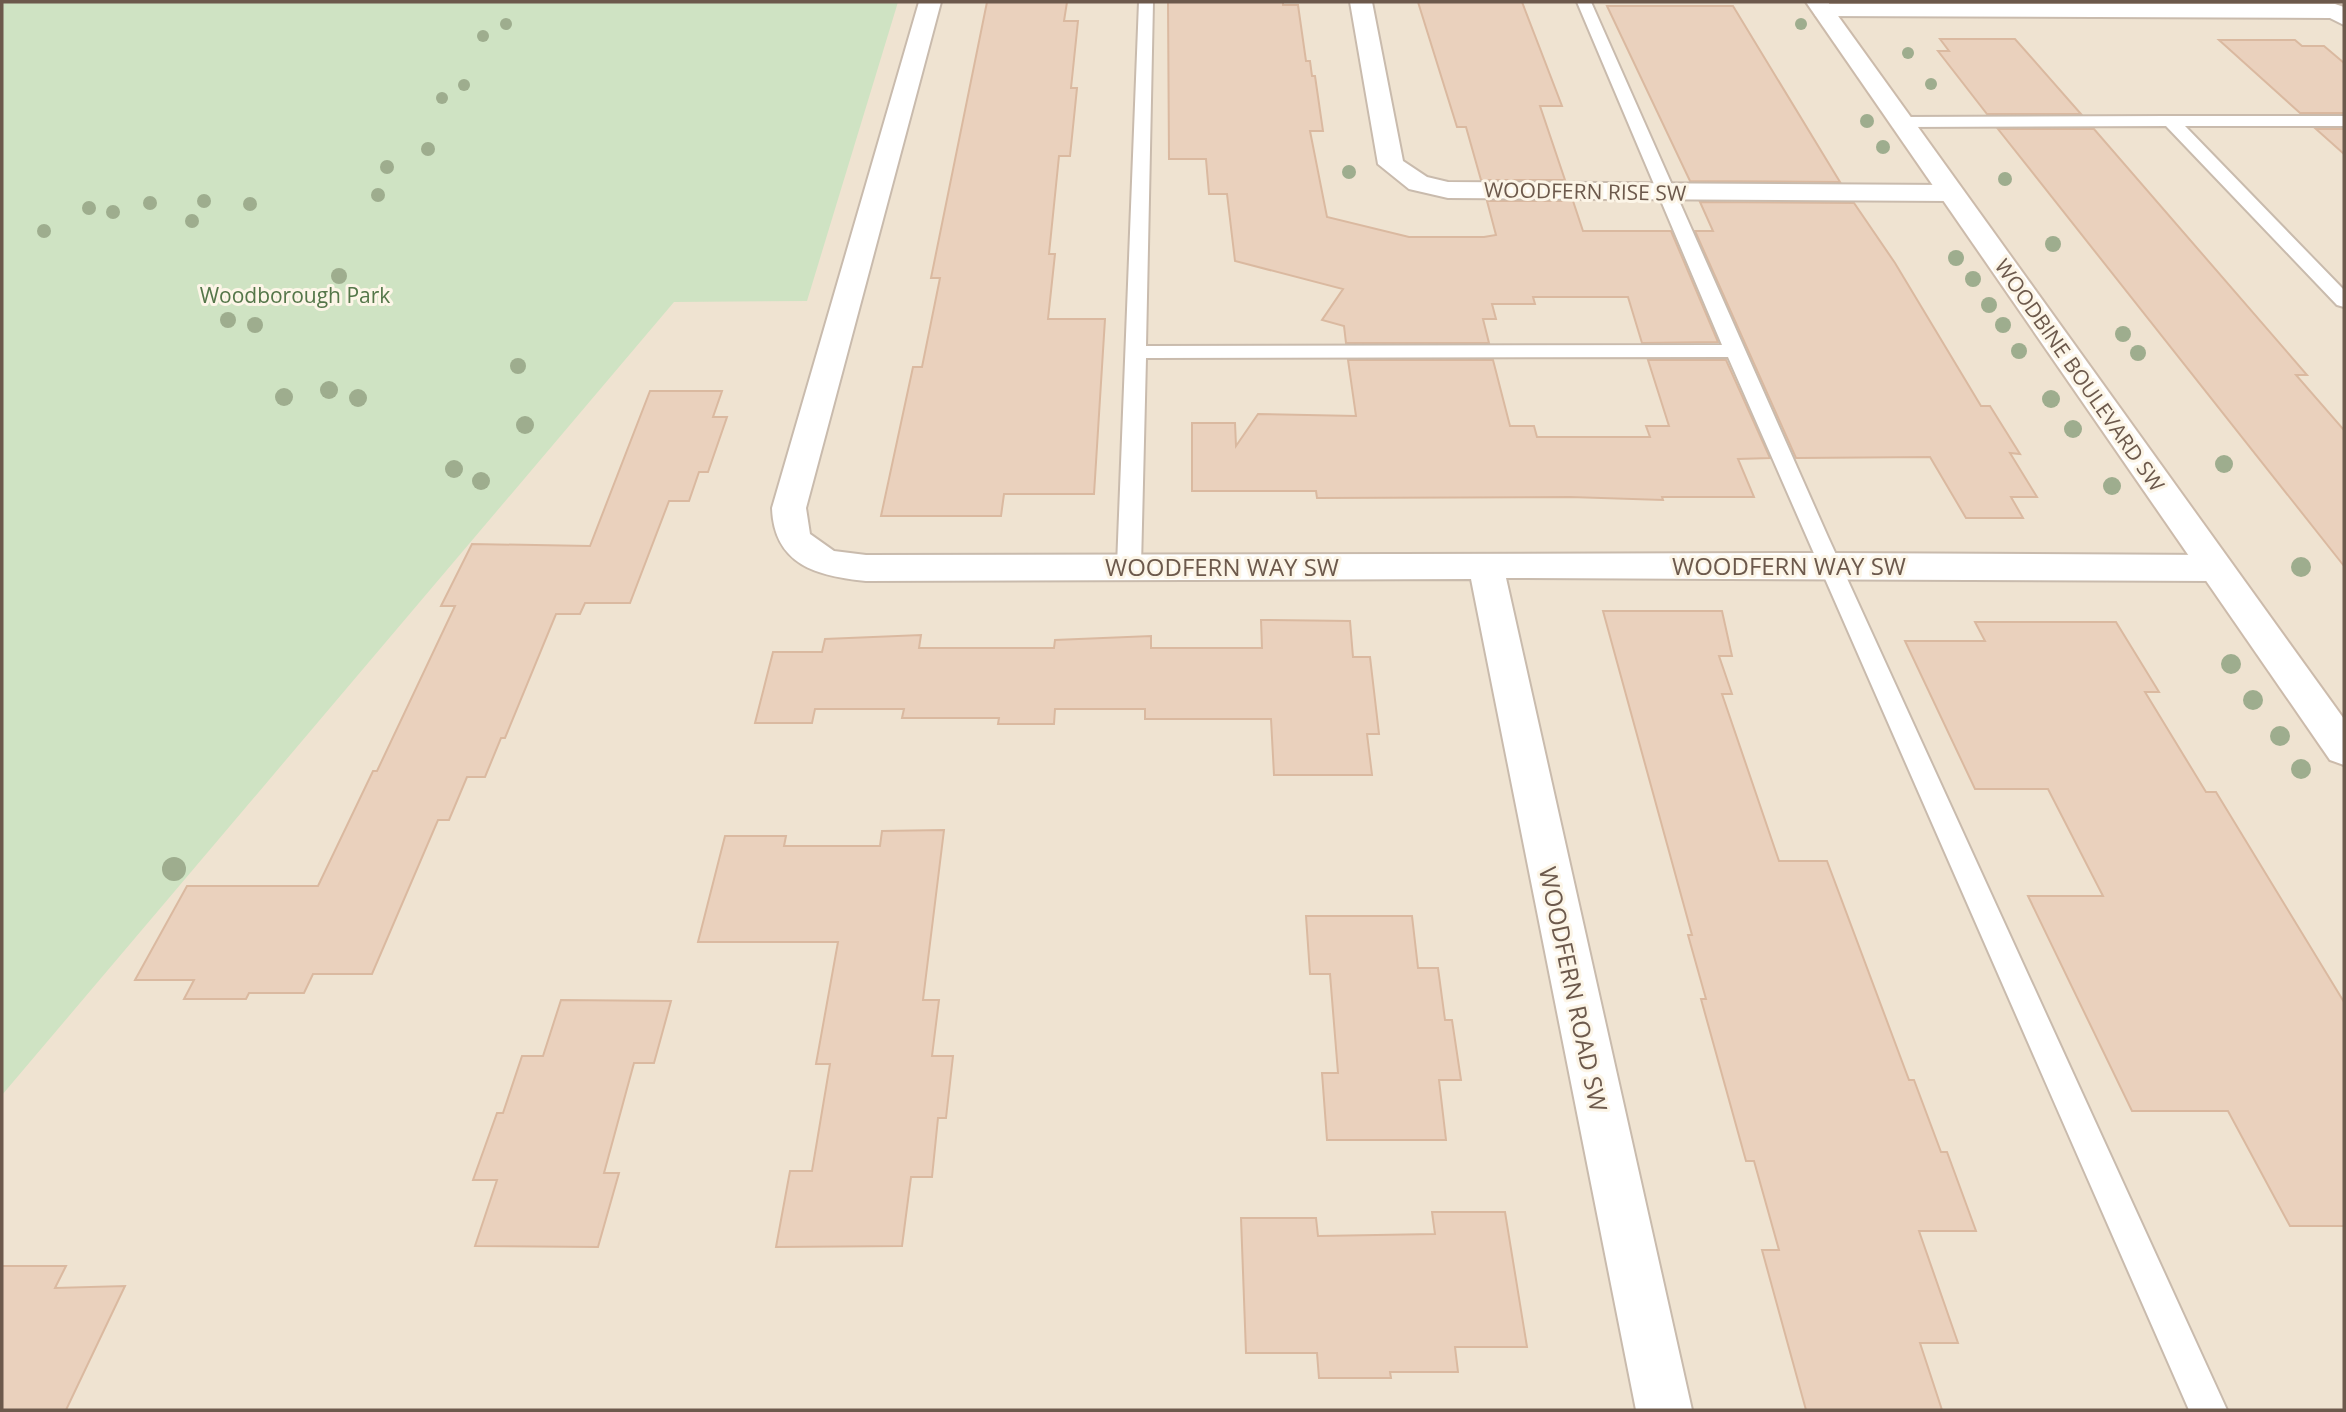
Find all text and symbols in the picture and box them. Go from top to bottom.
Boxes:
street label: WOODFERN RISE SW [1484,175,1687,207]
street label: WOODBINE BOULEVARD SW [1989,253,2172,497]
park label: Woodborough Park [200,281,390,309]
street label: WOODFERN WAY SW [1672,549,1906,582]
street label: WOODFERN WAY SW [1105,550,1339,583]
street label: WOODFERN ROAD SW [1532,864,1616,1114]

